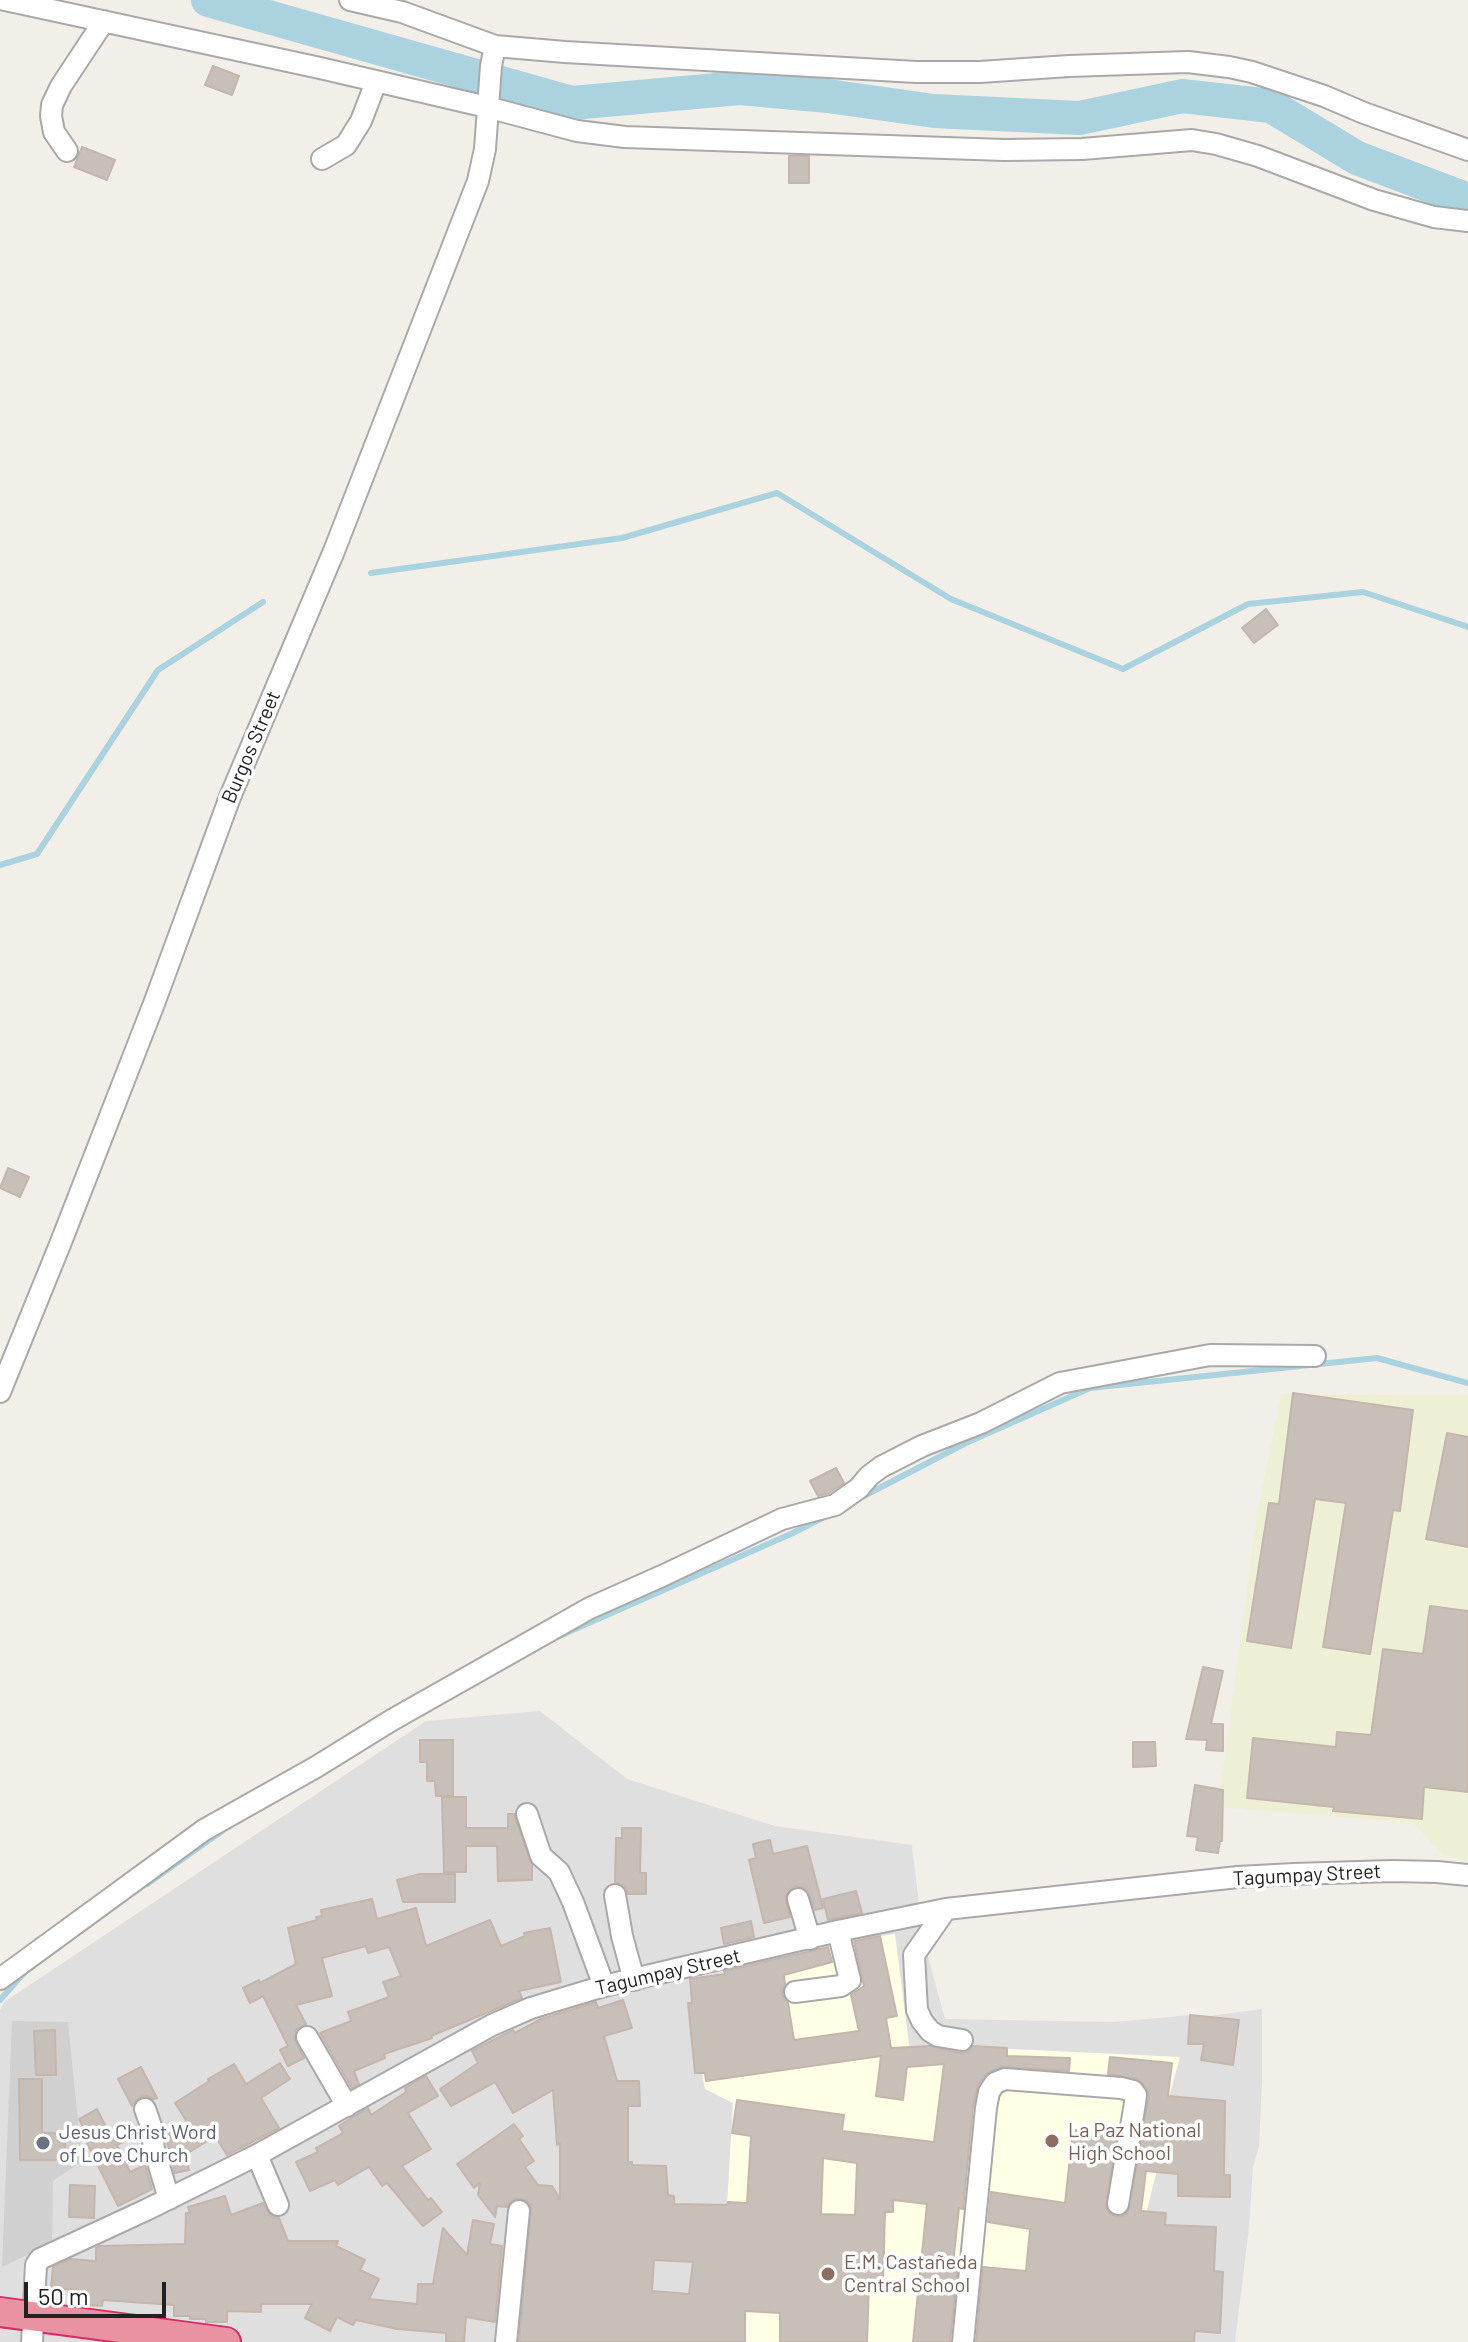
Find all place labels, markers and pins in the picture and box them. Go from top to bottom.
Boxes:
place label: La Paz National High School [1068,2118,1201,2165]
place label: Jesus Christ Word of Love Church [59,2120,217,2167]
marker: La Paz National High School [1043,2132,1061,2150]
marker: Jesus Christ Word of Love Church [34,2134,52,2152]
place label: E.M. Castañeda Central School [844,2250,977,2297]
marker: E.M. Castañeda Central School [819,2265,837,2283]

